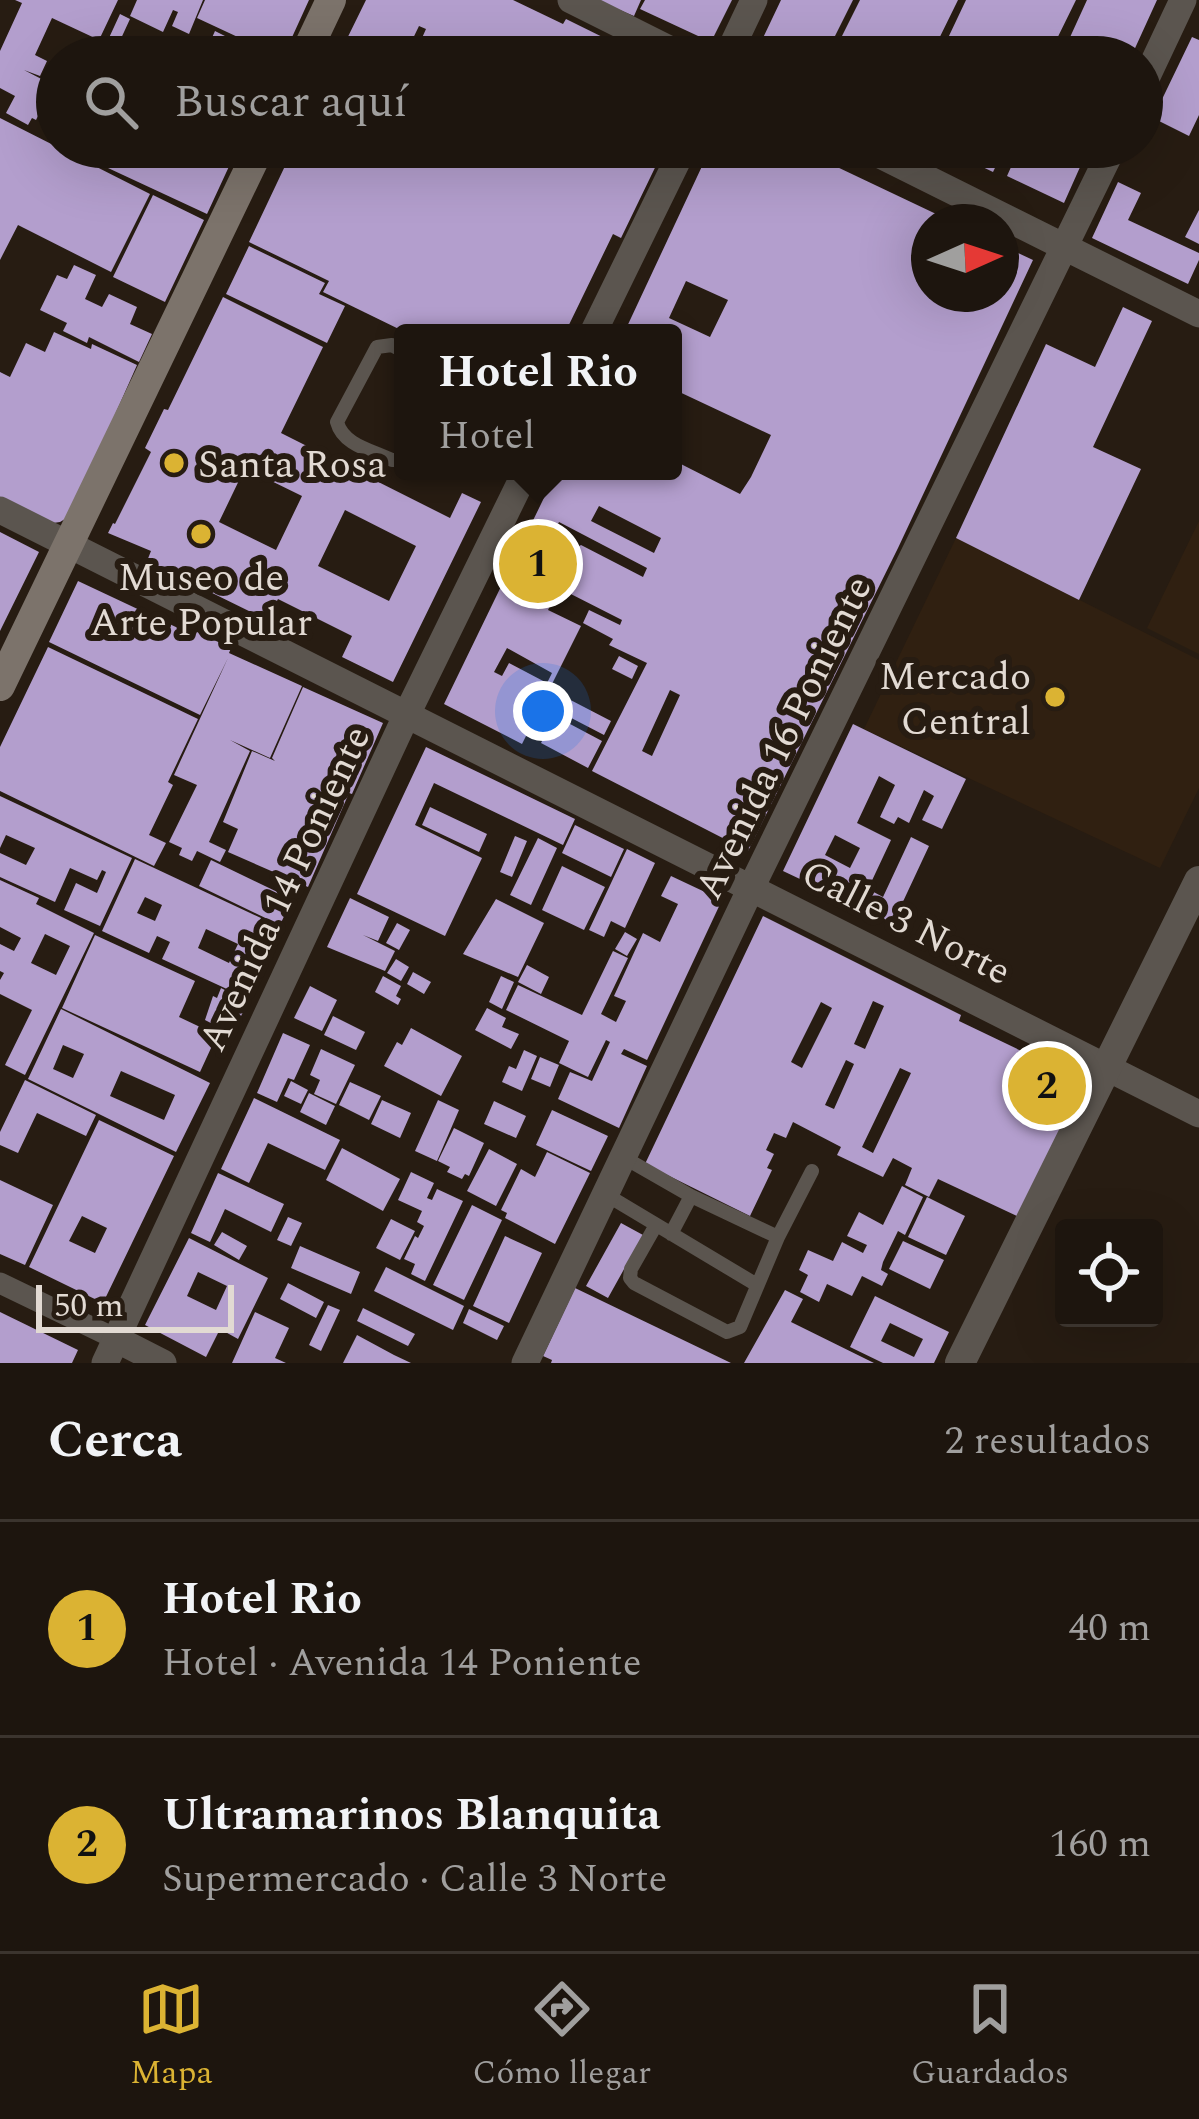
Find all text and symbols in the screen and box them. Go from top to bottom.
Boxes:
search box [36,36,1163,168]
text: Buscar aquí [174,68,407,137]
icon: search [78,69,144,135]
north arrow [911,204,1019,312]
popup [394,324,682,480]
text: Hotel Rio [438,338,638,407]
text: Hotel [438,407,535,466]
place label: Santa Rosa [198,436,387,495]
marker: Santa Rosa [161,450,187,476]
pin: 1 [499,519,577,609]
marker: Museo de Arte Popular [188,521,214,547]
place label: Museo de Arte Popular [90,549,312,653]
street label: Avenida 16 Poniente [680,566,888,910]
place label: Mercado Central [879,648,1031,752]
your location [513,681,573,741]
marker: Mercado Central [1042,684,1068,710]
street label: Avenida 14 Poniente [184,716,387,1062]
street label: Calle 3 Norte [791,845,1021,1001]
pin: 2 [1008,1041,1086,1131]
map controls [1055,1219,1163,1327]
button: locate [1055,1219,1163,1327]
scale bar [36,1279,234,1332]
text: 50 m [54,1281,124,1331]
text: Cerca [48,1402,182,1480]
text: 2 resultados [945,1412,1151,1471]
text: Hotel Rio [162,1565,362,1634]
text: 1 [76,1599,98,1658]
text: 40 m [1069,1599,1151,1658]
text: Hotel · Avenida 14 Poniente [162,1634,642,1693]
text: Ultramarinos Blanquita [162,1781,661,1850]
text: 2 [76,1815,98,1874]
text: 160 m [1049,1815,1151,1874]
text: Supermercado · Calle 3 Norte [162,1850,667,1909]
tab: Mapa [130,1976,213,2098]
tab: Cómo llegar [473,1976,651,2098]
tab: Guardados [911,1976,1069,2098]

